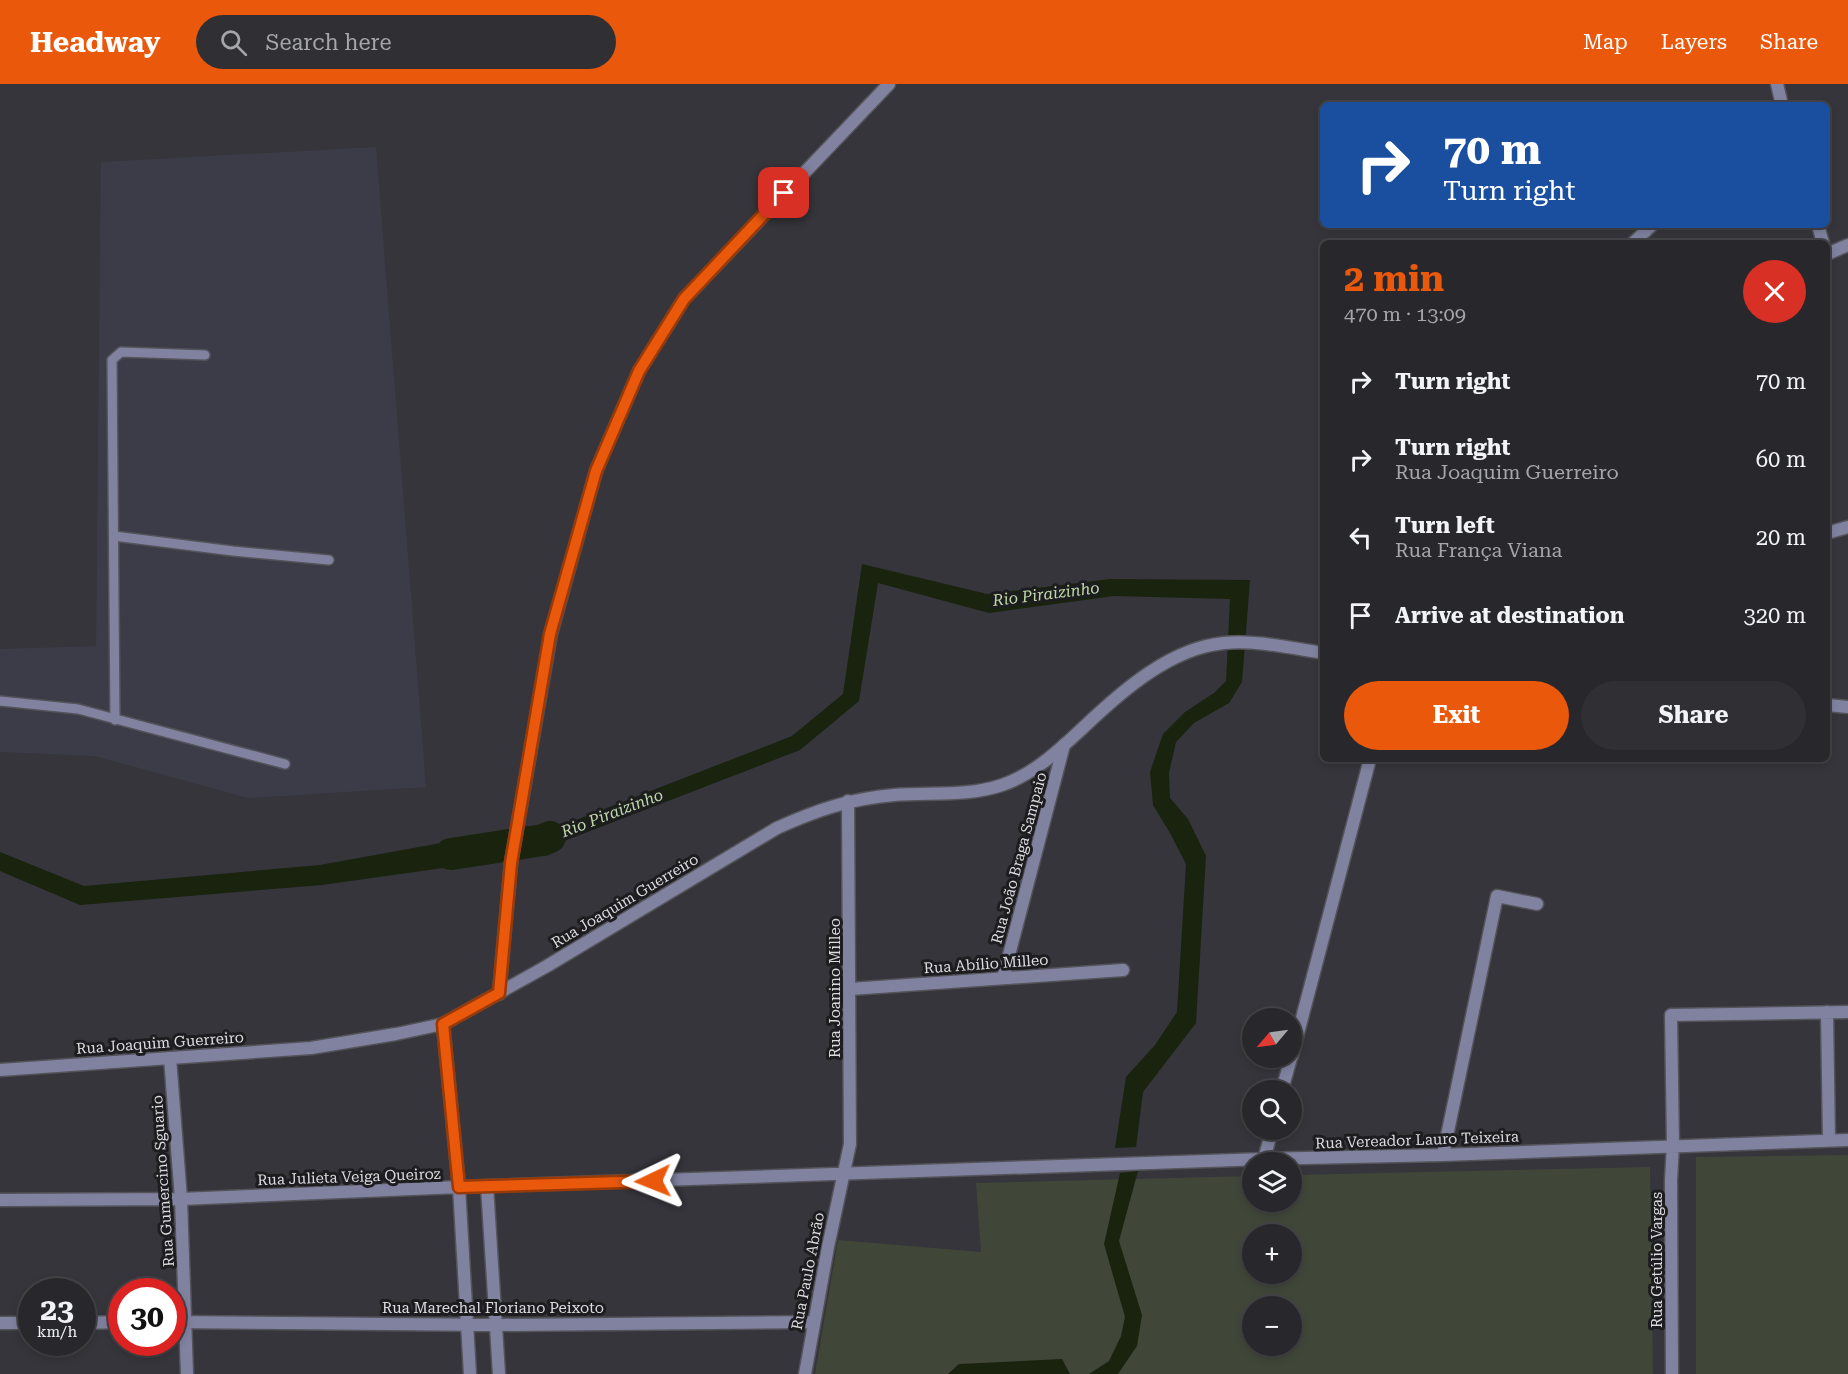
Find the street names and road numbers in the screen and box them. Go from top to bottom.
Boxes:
street label: Rua João Braga Sampaio [987,770,1051,946]
street label: Rua Joaquim Guerreiro [548,850,702,952]
street label: Rua Joanino Milleo [826,918,844,1058]
street label: Rua Abílio Milleo [923,951,1049,977]
street label: Rua Joaquim Guerreiro [76,1028,244,1058]
street label: Rua Gumercino Sguario [148,1095,178,1267]
street label: Rua Vereador Lauro Teixeira [1315,1127,1519,1153]
street label: Rua Julieta Veiga Queiroz [257,1165,441,1189]
street label: Rua Getúlio Vargas [1648,1192,1666,1328]
street label: Rua Paulo Abrão [788,1211,828,1331]
street label: Rua Marechal Floriano Peixoto [382,1299,604,1317]

